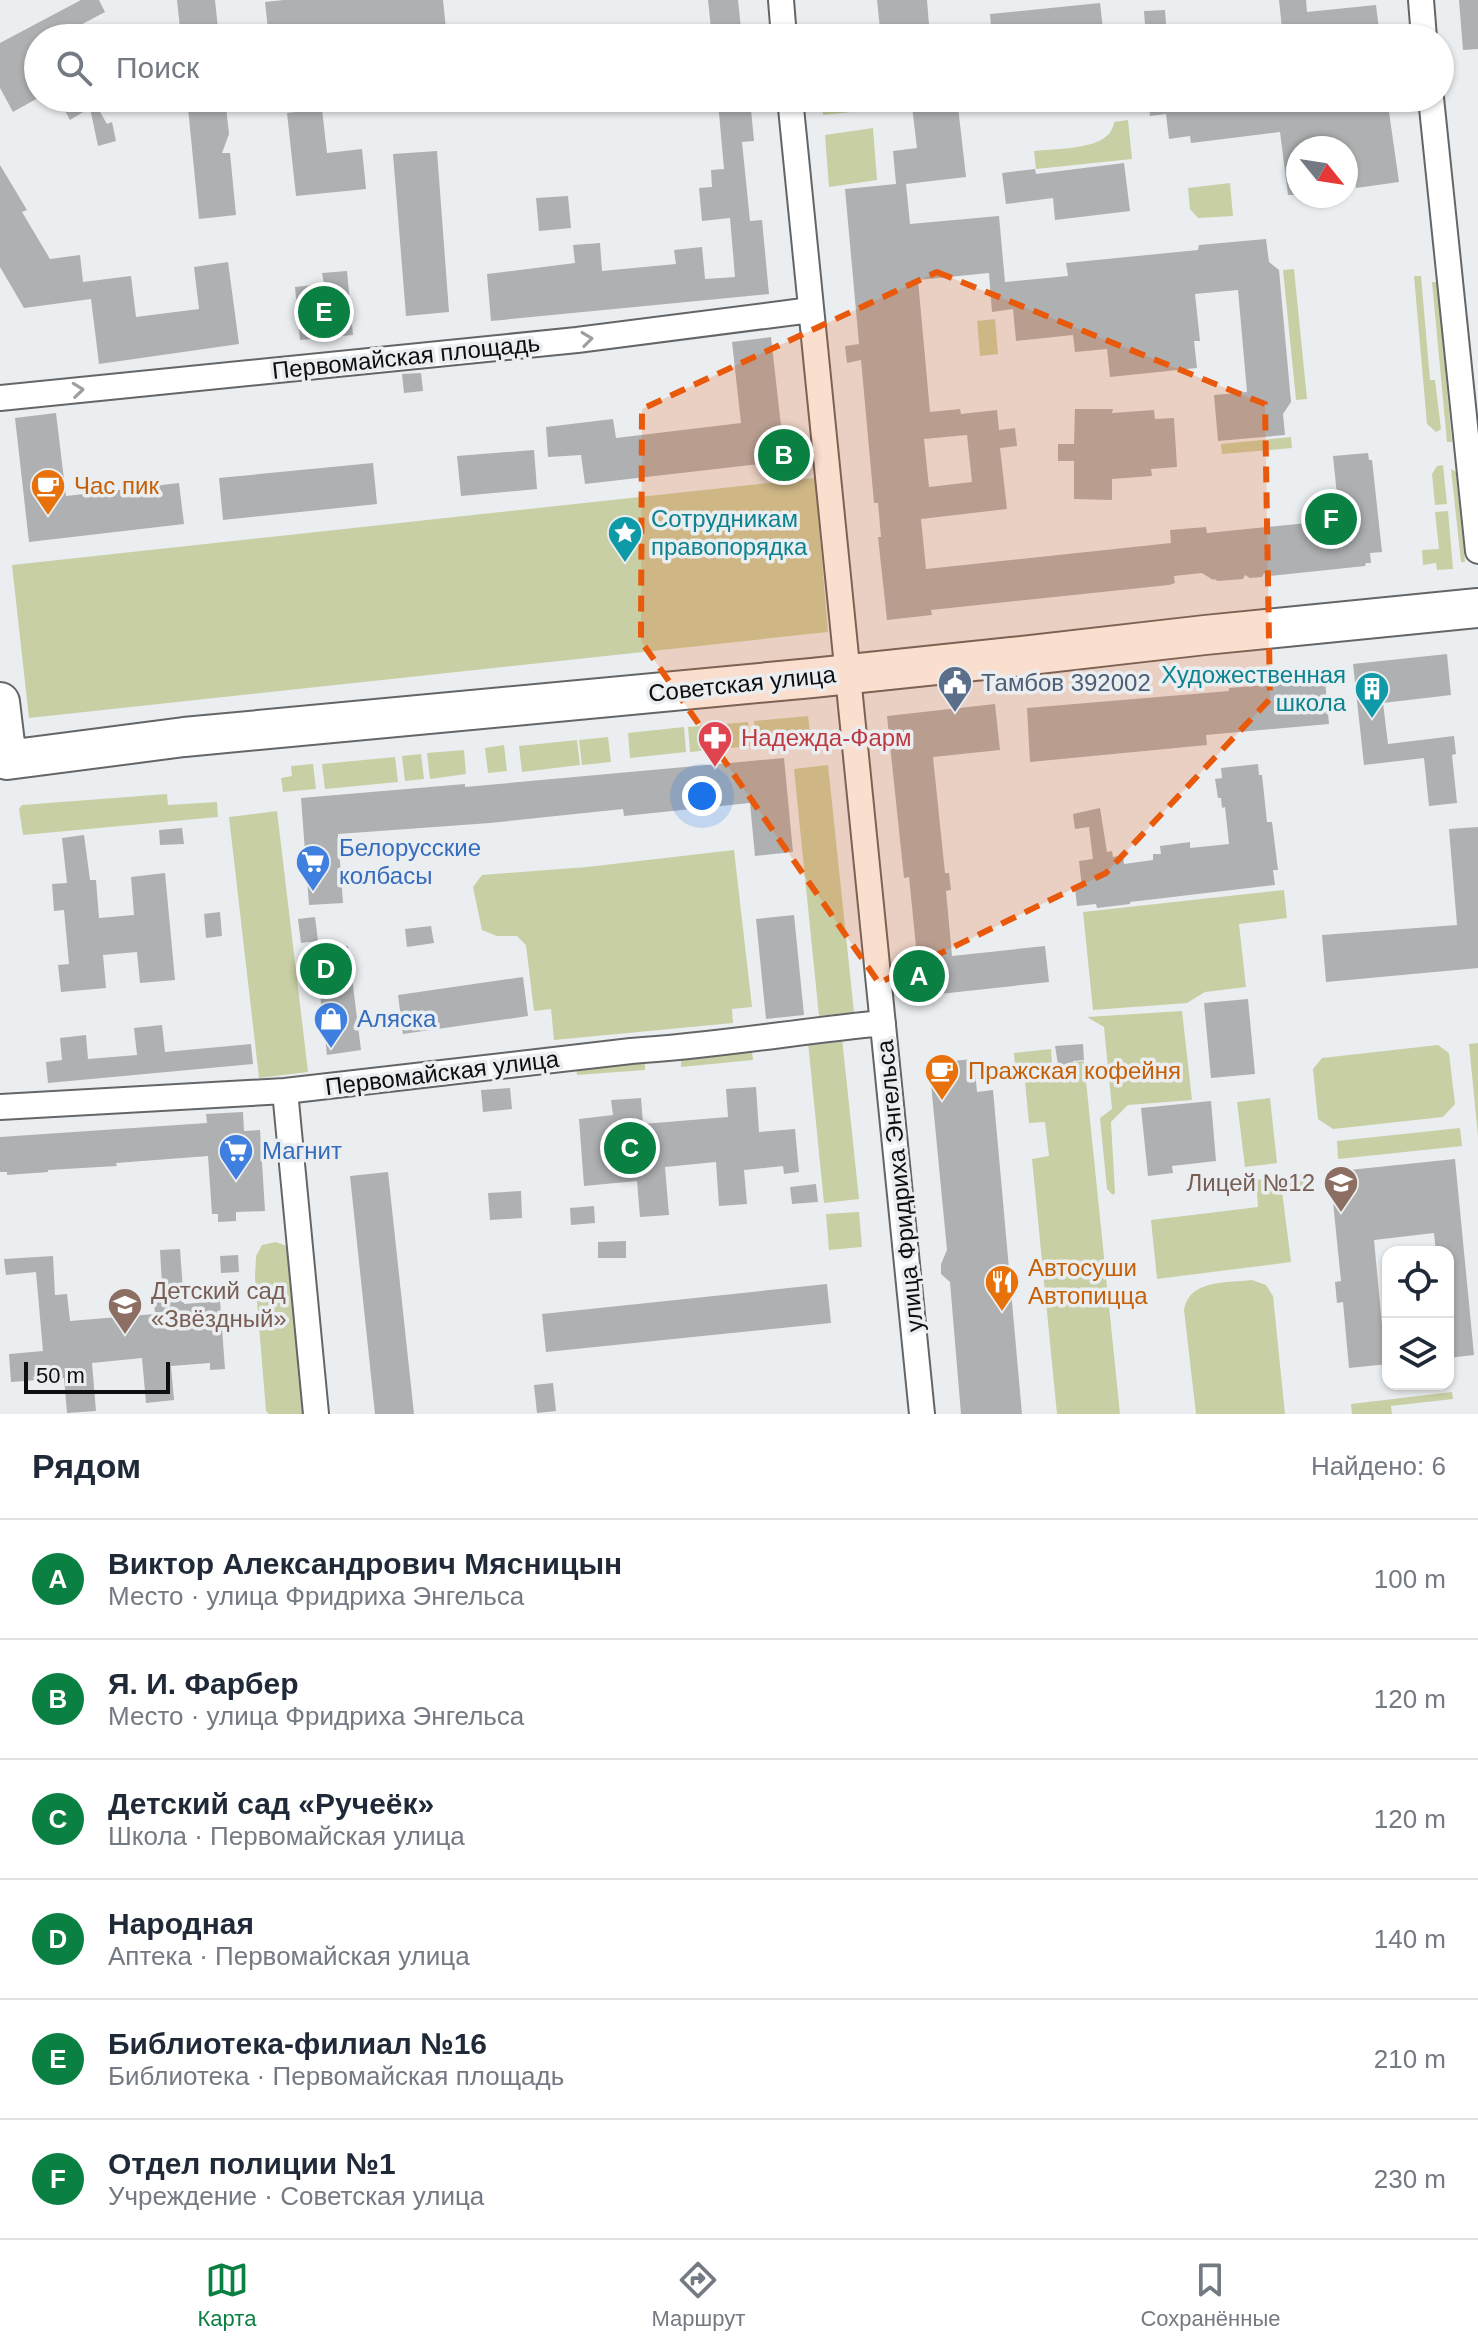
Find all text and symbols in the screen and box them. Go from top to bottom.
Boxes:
search box [24,24,1454,112]
icon: search [52,46,96,90]
text: Поиск [116,51,199,84]
north arrow [1286,136,1358,208]
pin: E [298,282,350,342]
street label: Первомайская площадь [271,329,541,384]
one-way arrow [580,331,594,348]
one-way arrow [72,382,85,399]
pin: B [758,425,810,485]
cafe icon: Час пик [29,467,67,517]
place label: Час пик [74,472,159,499]
pin: F [1305,489,1357,549]
place label: Сотрудникам правопорядка [651,505,808,560]
place icon: Сотрудникам правопорядка [606,514,644,564]
street label: Советская улица [647,660,838,707]
place label: Художественная школа [1161,661,1347,716]
public building icon: Тамбов 392002 [936,664,974,714]
place label: Тамбов 392002 [981,669,1151,696]
building icon: Художественная школа [1353,670,1391,720]
pharmacy icon: Надежда-Фарм [696,719,734,769]
place label: Надежда-Фарм [741,724,912,751]
your location [682,776,722,816]
place label: Белорусские колбасы [339,834,481,889]
supermarket icon: Белорусские колбасы [294,843,332,893]
pin: D [300,939,352,999]
pin: A [893,946,945,1006]
shop icon: Аляска [312,1000,350,1050]
place label: Аляска [357,1005,437,1032]
street label: улица Фридриха Энгельса [871,1038,928,1333]
street label: Первомайская улица [324,1045,561,1100]
cafe icon: Пражская кофейня [923,1052,961,1102]
place label: Пражская кофейня [968,1057,1181,1084]
pin: C [604,1118,656,1178]
supermarket icon: Магнит [217,1132,255,1182]
place label: Магнит [262,1137,342,1164]
school or university icon: Лицей №12 [1322,1164,1360,1214]
place label: Лицей №12 [1187,1169,1315,1196]
map controls [1382,1246,1454,1390]
button: locate [1382,1246,1454,1318]
place label: Автосуши Автопицца [1028,1254,1148,1309]
restaurant icon: Автосуши Автопицца [983,1263,1021,1313]
place label: Детский сад «Звёздный» [151,1277,287,1332]
school or university icon: Детский сад «Звёздный» [106,1286,144,1336]
button: layers [1382,1318,1454,1390]
scale bar [24,1358,170,1394]
text: 50 m [36,1363,85,1388]
text: Рядом [32,1447,141,1485]
text: Найдено: 6 [1311,1451,1446,1481]
text: Виктор Александрович Мясницын [108,1547,622,1580]
text: A [49,1564,67,1594]
text: 100 m [1374,1564,1446,1594]
text: Место · улица Фридриха Энгельса [108,1581,524,1611]
text: Я. И. Фарбер [108,1667,299,1700]
text: B [49,1684,67,1714]
text: 120 m [1374,1684,1446,1714]
text: Место · улица Фридриха Энгельса [108,1701,524,1731]
text: Детский сад «Ручеёк» [108,1787,434,1820]
text: C [49,1804,67,1834]
text: 120 m [1374,1804,1446,1834]
text: Школа · Первомайская улица [108,1821,465,1851]
text: Народная [108,1907,254,1940]
text: D [49,1924,67,1954]
text: 140 m [1374,1924,1446,1954]
text: Аптека · Первомайская улица [108,1941,470,1971]
text: Библиотека-филиал №16 [108,2027,487,2060]
text: E [49,2044,67,2074]
text: 210 m [1374,2044,1446,2074]
text: Библиотека · Первомайская площадь [108,2061,564,2091]
text: Отдел полиции №1 [108,2147,396,2180]
text: F [50,2164,66,2194]
text: 230 m [1374,2164,1446,2194]
text: Учреждение · Советская улица [108,2181,484,2211]
tab: Карта [198,2258,256,2332]
tab: Маршрут [652,2258,745,2332]
tab: Сохранённые [1140,2258,1280,2332]

